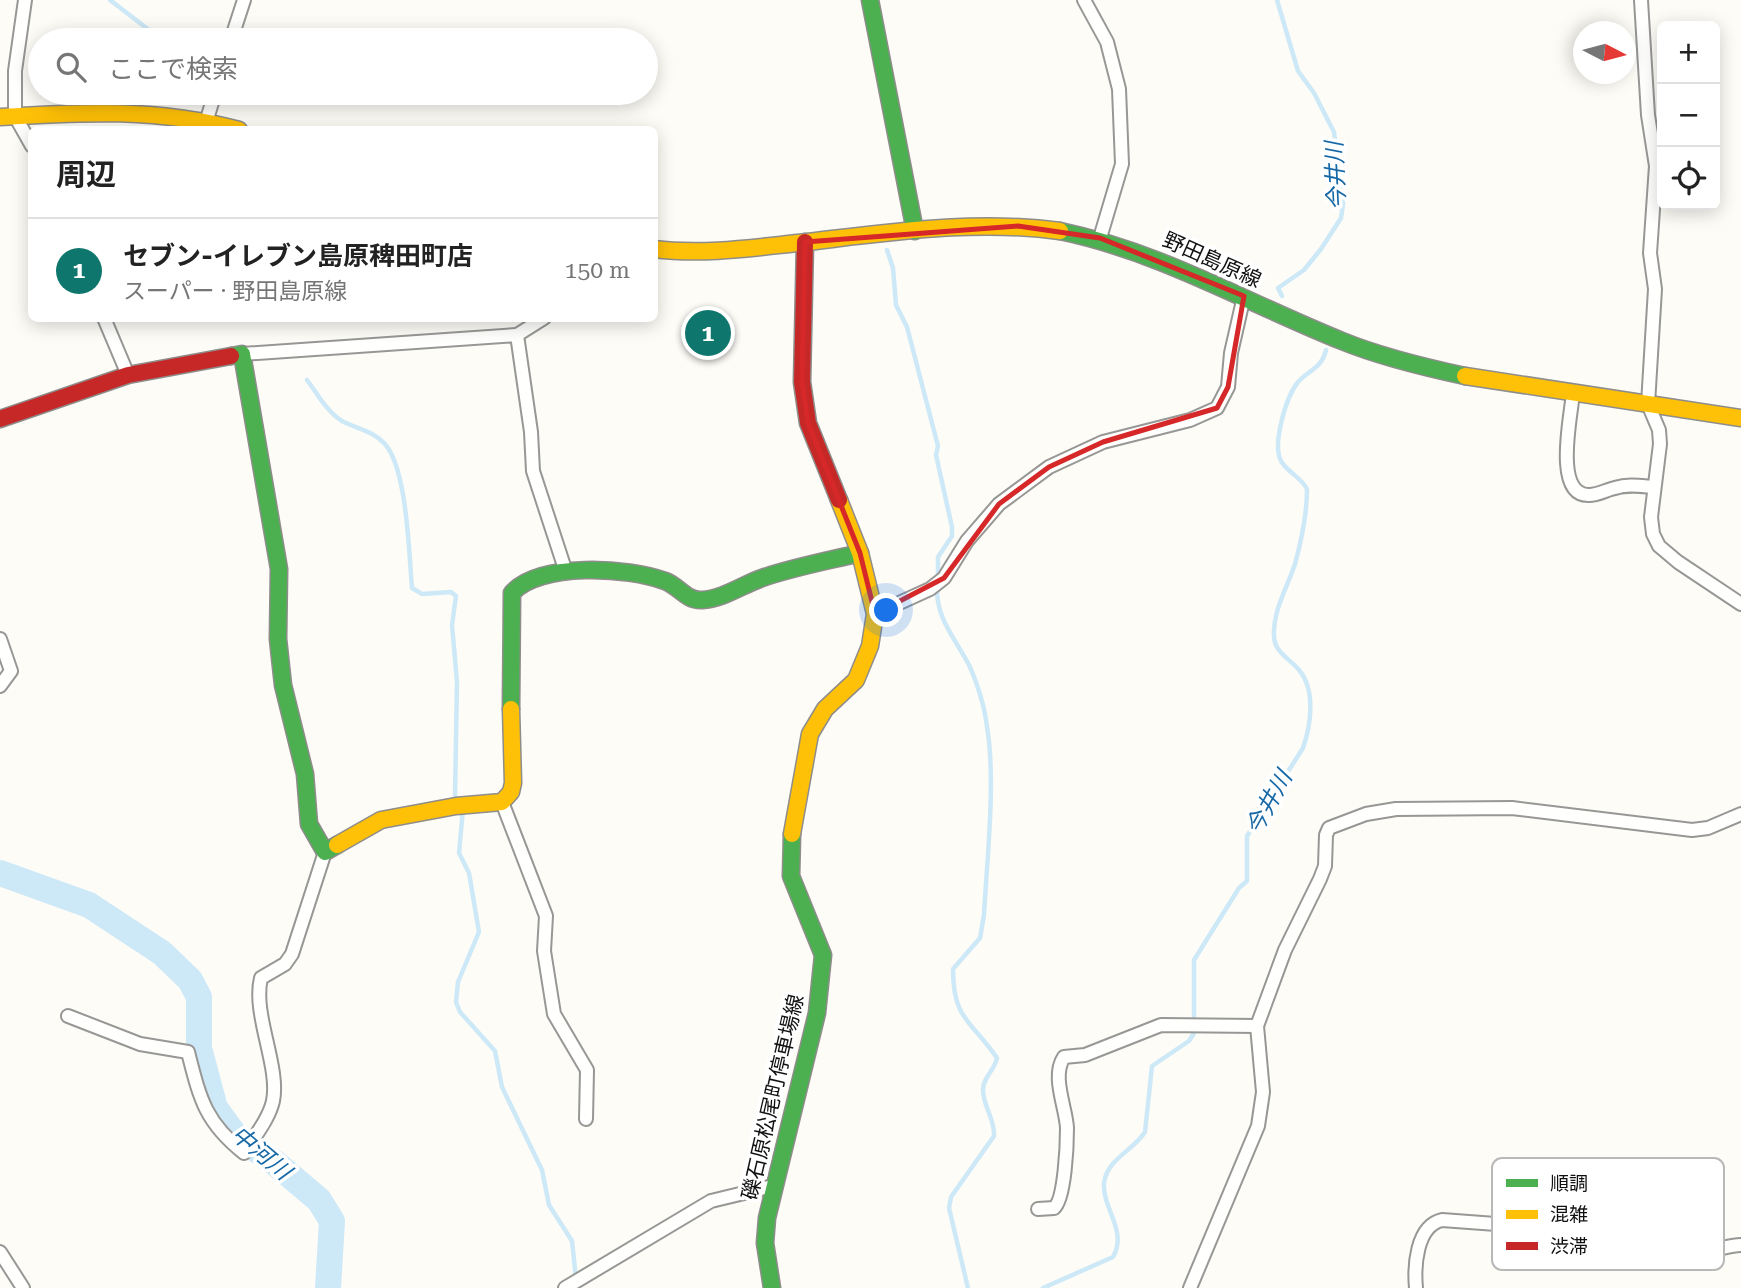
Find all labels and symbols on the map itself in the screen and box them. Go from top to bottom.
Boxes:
north arrow [1573,21,1636,84]
water label: 今井川 [1321,138,1351,211]
street label: 野田島原線 [1159,228,1265,292]
pin: 1 [685,307,731,359]
your location [869,593,903,627]
water label: 今井川 [1240,764,1299,840]
street label: 礫石原松尾町停車場線 [738,992,808,1202]
water label: 中河川 [226,1120,298,1187]
legend [1492,1158,1724,1270]
text: 順調 [1550,1172,1588,1195]
text: 混雑 [1550,1203,1588,1226]
text: 渋滞 [1550,1235,1588,1258]

